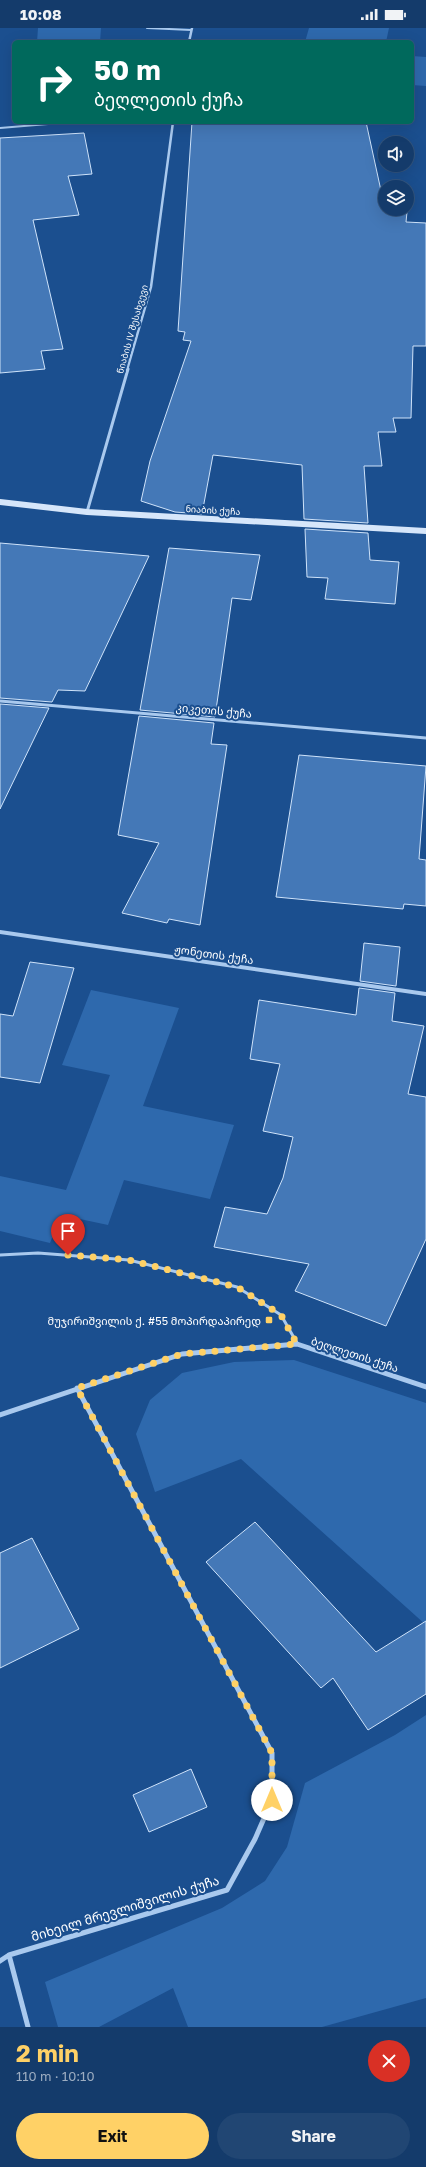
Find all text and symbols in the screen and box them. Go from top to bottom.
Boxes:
text: 10:08 [20,5,62,23]
text: 50 m [94,53,161,86]
icon: right [28,56,80,108]
text: ბეღლეთის ქუჩა [94,88,243,110]
map controls [378,136,414,216]
button: sound [378,136,414,172]
button: layers [378,180,414,216]
street label: ნიაბის IV შესახვევი [114,283,150,375]
street label: ნიაბის ქუჩა [185,503,241,517]
street label: კიკეთის ქუჩა [175,700,253,721]
street label: ჟონეთის ქუჩა [173,942,254,967]
pin [51,1214,85,1255]
icon: arrive [57,1220,79,1242]
place label: მუჯირიშვილის ქ. #55 მოპირდაპირედ [48,1314,261,1328]
marker: მუჯირიშვილის ქ. #55 მოპირდაპირედ [264,1315,274,1325]
street label: ბეღლეთის ქუჩა [309,1334,400,1375]
position arrow [251,1779,293,1821]
street label: მიხეილ მრევლიშვილის ქუჩა [29,1872,221,1945]
text: 2 min [16,2038,79,2067]
button: close [368,2040,410,2082]
text: 110 m · 10:10 [16,2068,94,2084]
button: Exit [16,2113,209,2159]
button: Share [217,2113,410,2159]

